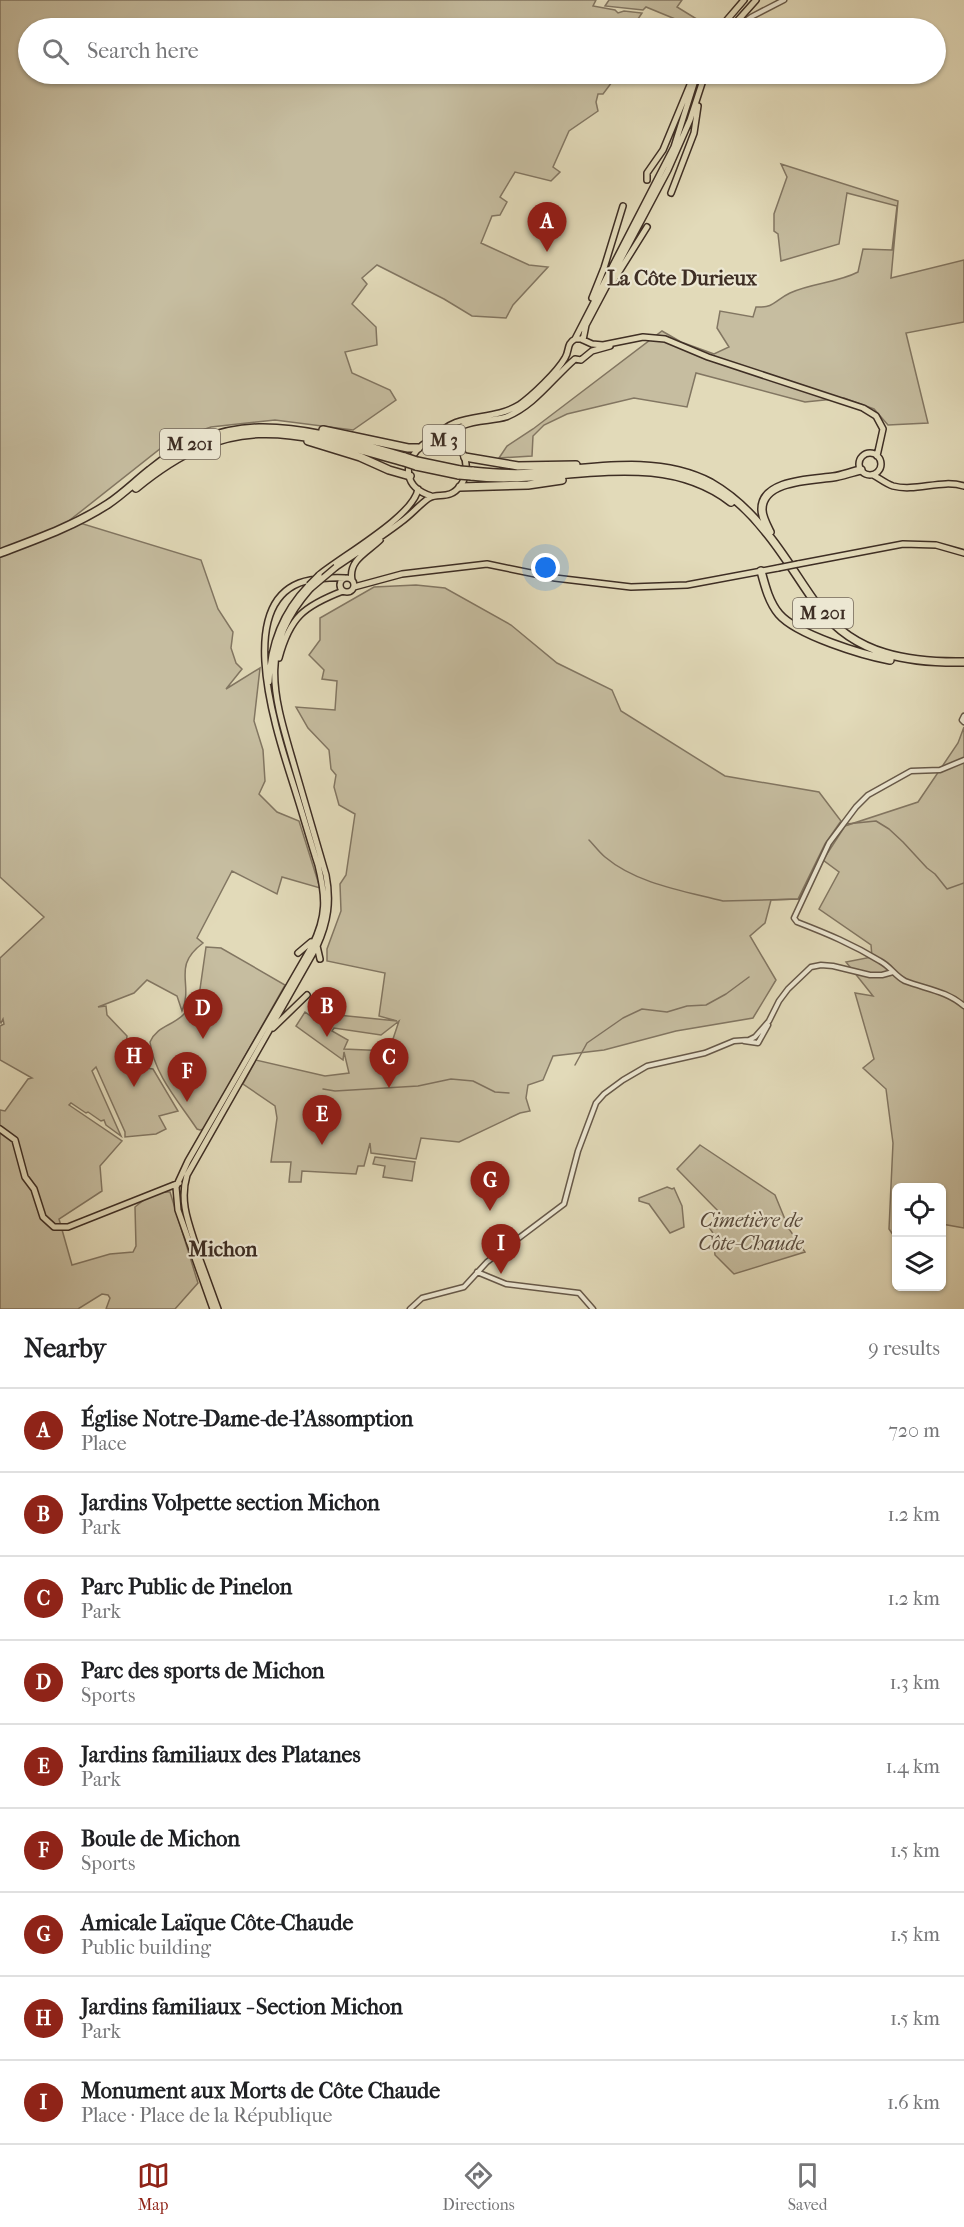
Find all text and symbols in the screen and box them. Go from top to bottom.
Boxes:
search box [18,18,946,84]
icon: search [39,35,72,68]
text: Search here [87,38,199,64]
pin: A [528,202,566,252]
district label: La Côte Durieux [607,266,758,290]
road number: M 3 [423,425,465,455]
road number: M 201 [160,429,220,459]
your location [531,553,560,582]
road number: M 201 [793,598,853,628]
pin: B [308,988,346,1037]
pin: D [184,990,222,1039]
pin: H [114,1038,154,1087]
pin: C [370,1038,408,1088]
pin: F [168,1052,207,1102]
pin: E [302,1096,342,1145]
pin: G [470,1162,510,1211]
map controls [892,1183,946,1291]
button: locate [892,1183,946,1237]
park label: Cimetière de Côte-Chaude [698,1209,805,1255]
pin: I [482,1224,520,1274]
district label: Michon [188,1237,258,1261]
button: layers [892,1237,946,1291]
text: Nearby [24,1333,106,1364]
text: 9 results [868,1337,940,1360]
text: Église Notre-Dame-de-l'Assomption [81,1406,413,1432]
text: A [37,1419,50,1442]
text: 720 m [888,1419,940,1442]
text: Place [81,1432,127,1455]
text: Jardins Volpette section Michon [81,1490,380,1516]
text: B [37,1503,50,1526]
text: 1.2 km [888,1503,940,1526]
text: Park [81,1516,121,1539]
text: Parc Public de Pinelon [81,1574,292,1600]
text: C [37,1587,50,1610]
text: 1.2 km [888,1587,940,1610]
text: Park [81,1600,121,1623]
text: Parc des sports de Michon [81,1658,325,1684]
text: D [36,1671,51,1694]
text: 1.3 km [890,1671,940,1694]
text: Sports [81,1684,135,1707]
text: Jardins familiaux des Platanes [81,1742,361,1768]
text: E [37,1755,50,1778]
text: 1.4 km [885,1755,940,1778]
text: Park [81,1768,121,1791]
text: Boule de Michon [81,1826,240,1852]
text: F [38,1839,49,1862]
text: 1.5 km [890,1839,940,1862]
text: Sports [81,1852,135,1875]
text: Amicale Laïque Côte-Chaude [81,1910,353,1936]
text: G [36,1923,51,1946]
text: 1.5 km [890,1923,940,1946]
text: Public building [81,1936,211,1959]
text: Jardins familiaux - Section Michon [81,1994,403,2020]
text: H [36,2007,51,2030]
text: 1.5 km [890,2007,940,2030]
text: Park [81,2020,121,2043]
text: Monument aux Morts de Côte Chaude [81,2078,440,2104]
text: I [40,2091,47,2114]
text: 1.6 km [887,2091,940,2114]
text: Place · Place de la République [81,2104,332,2127]
tab: Map [137,2159,170,2214]
tab: Directions [443,2159,515,2214]
tab: Saved [788,2159,827,2214]

